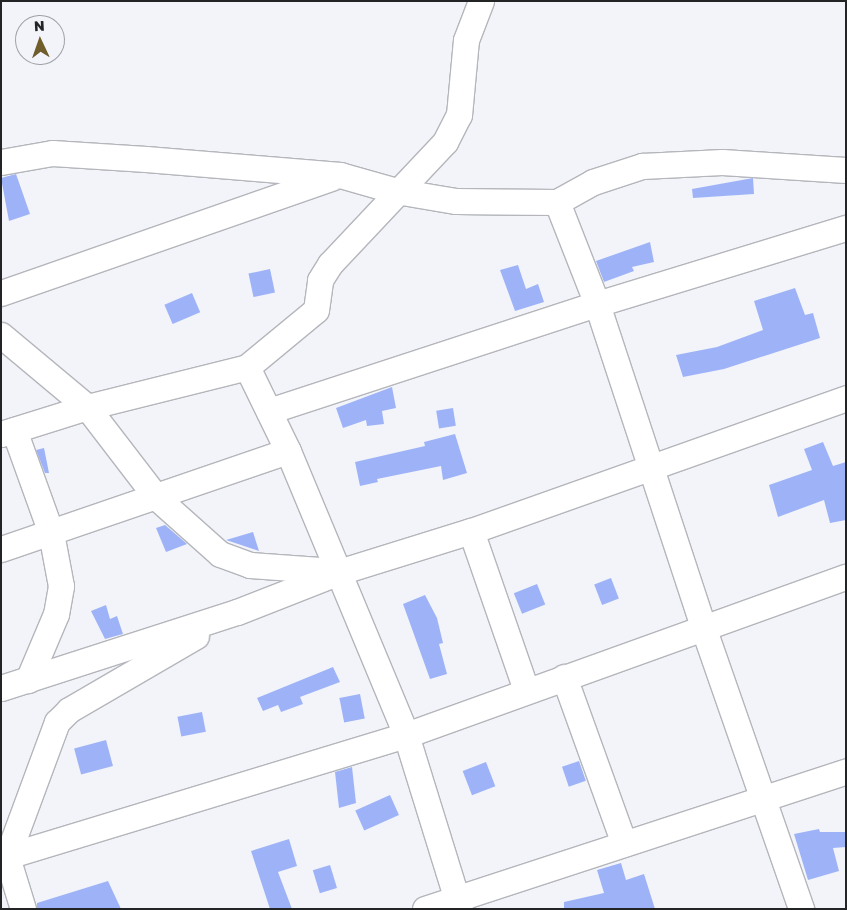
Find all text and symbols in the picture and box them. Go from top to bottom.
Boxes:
north arrow [15,15,65,65]
text: N [33,17,45,34]

